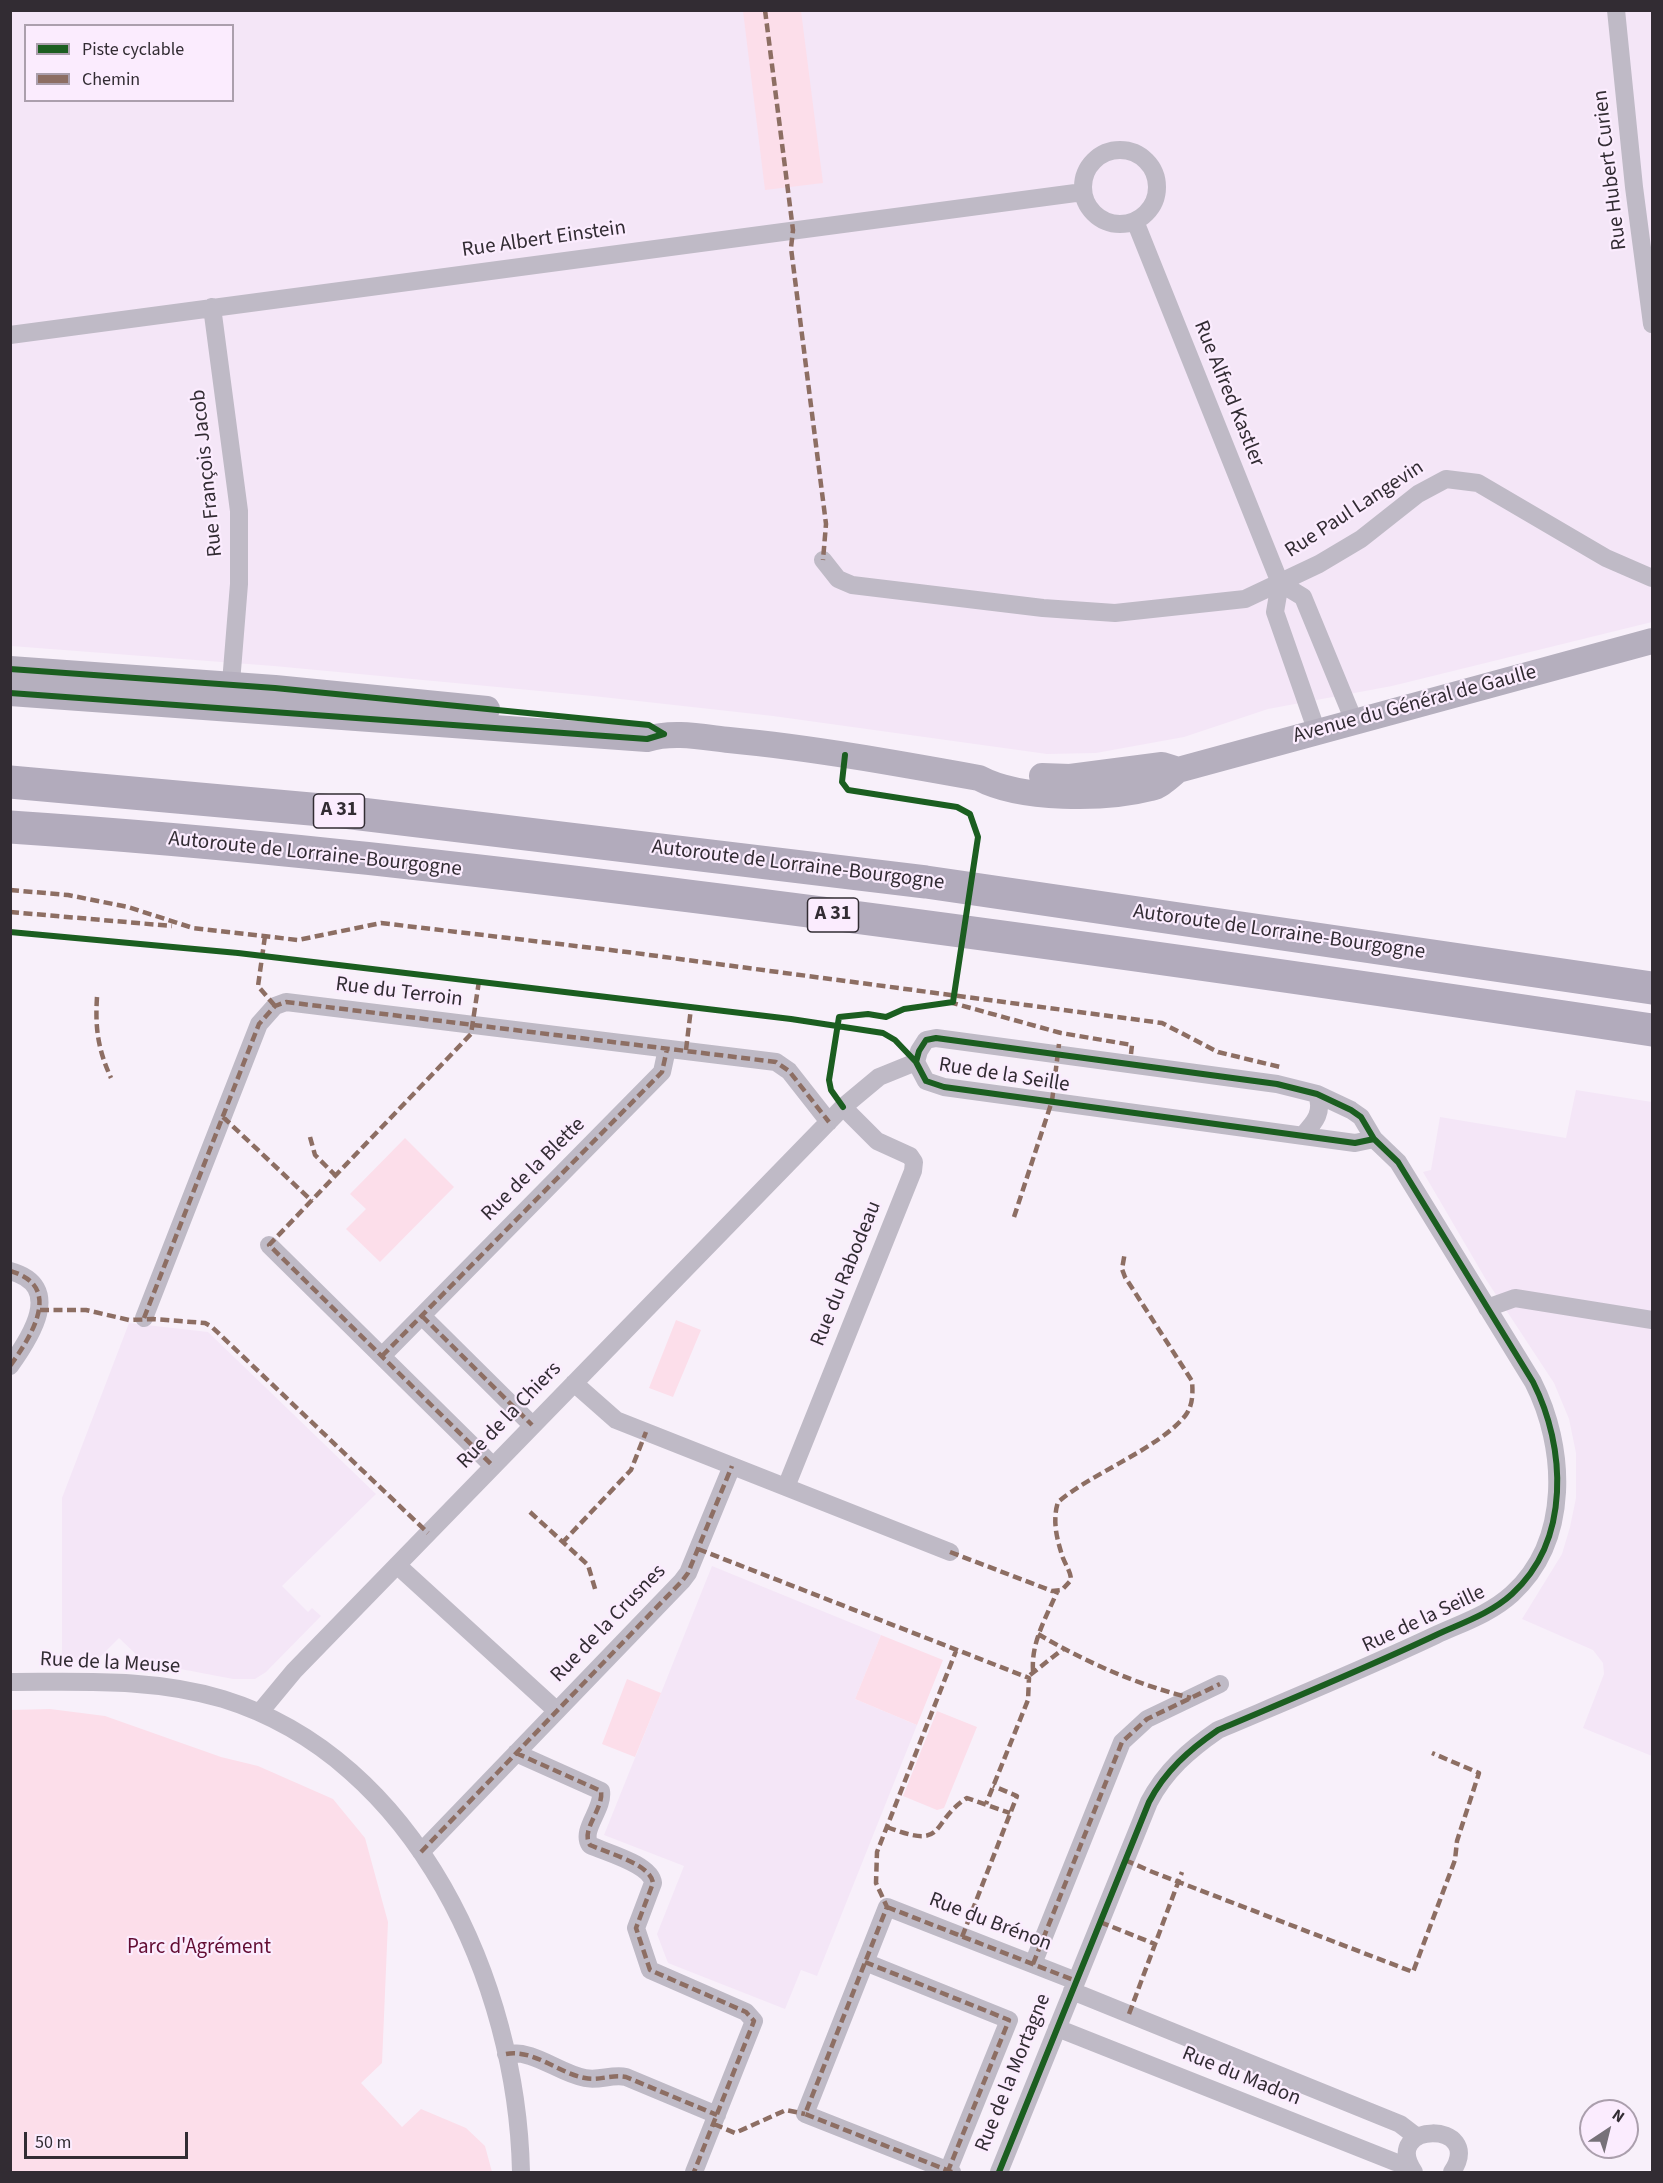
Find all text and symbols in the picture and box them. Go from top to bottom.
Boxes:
legend [24,24,234,102]
text: Piste cyclable [82,37,184,62]
text: Chemin [82,67,140,92]
street label: Rue Hubert Curien [1589,88,1633,252]
street label: Rue Albert Einstein [460,216,628,264]
street label: Rue Alfred Kastler [1187,317,1269,471]
street label: Rue François Jacob [187,388,229,558]
street label: Rue Paul Langevin [1281,456,1429,564]
street label: Avenue du Général de Gaulle [1291,660,1539,750]
road number: A 31 [314,794,364,828]
street label: Autoroute de Lorraine-Bourgogne [167,827,463,883]
street label: Autoroute de Lorraine-Bourgogne [650,836,946,896]
road number: A 31 [808,898,858,932]
street label: Autoroute de Lorraine-Bourgogne [1131,900,1427,966]
street label: Rue du Terroin [334,973,464,1013]
street label: Rue de la Seille [937,1053,1071,1099]
street label: Rue de la Blette [477,1113,591,1227]
street label: Rue du Rabodeau [806,1198,888,1350]
street label: Rue de la Chiers [453,1357,567,1475]
street label: Rue de la Crusnes [546,1560,672,1688]
street label: Rue de la Seille [1359,1581,1489,1659]
street label: Rue de la Meuse [39,1648,181,1680]
street label: Rue du Brénon [925,1888,1055,1958]
park label: Parc d'Agrément [127,1935,271,1961]
street label: Rue de la Mortagne [971,1990,1057,2156]
street label: Rue du Madon [1178,2042,1304,2112]
north arrow [1579,2099,1639,2159]
text: N [1608,2104,1629,2128]
scale bar [27,2120,190,2158]
text: 50 m [35,2130,71,2155]

